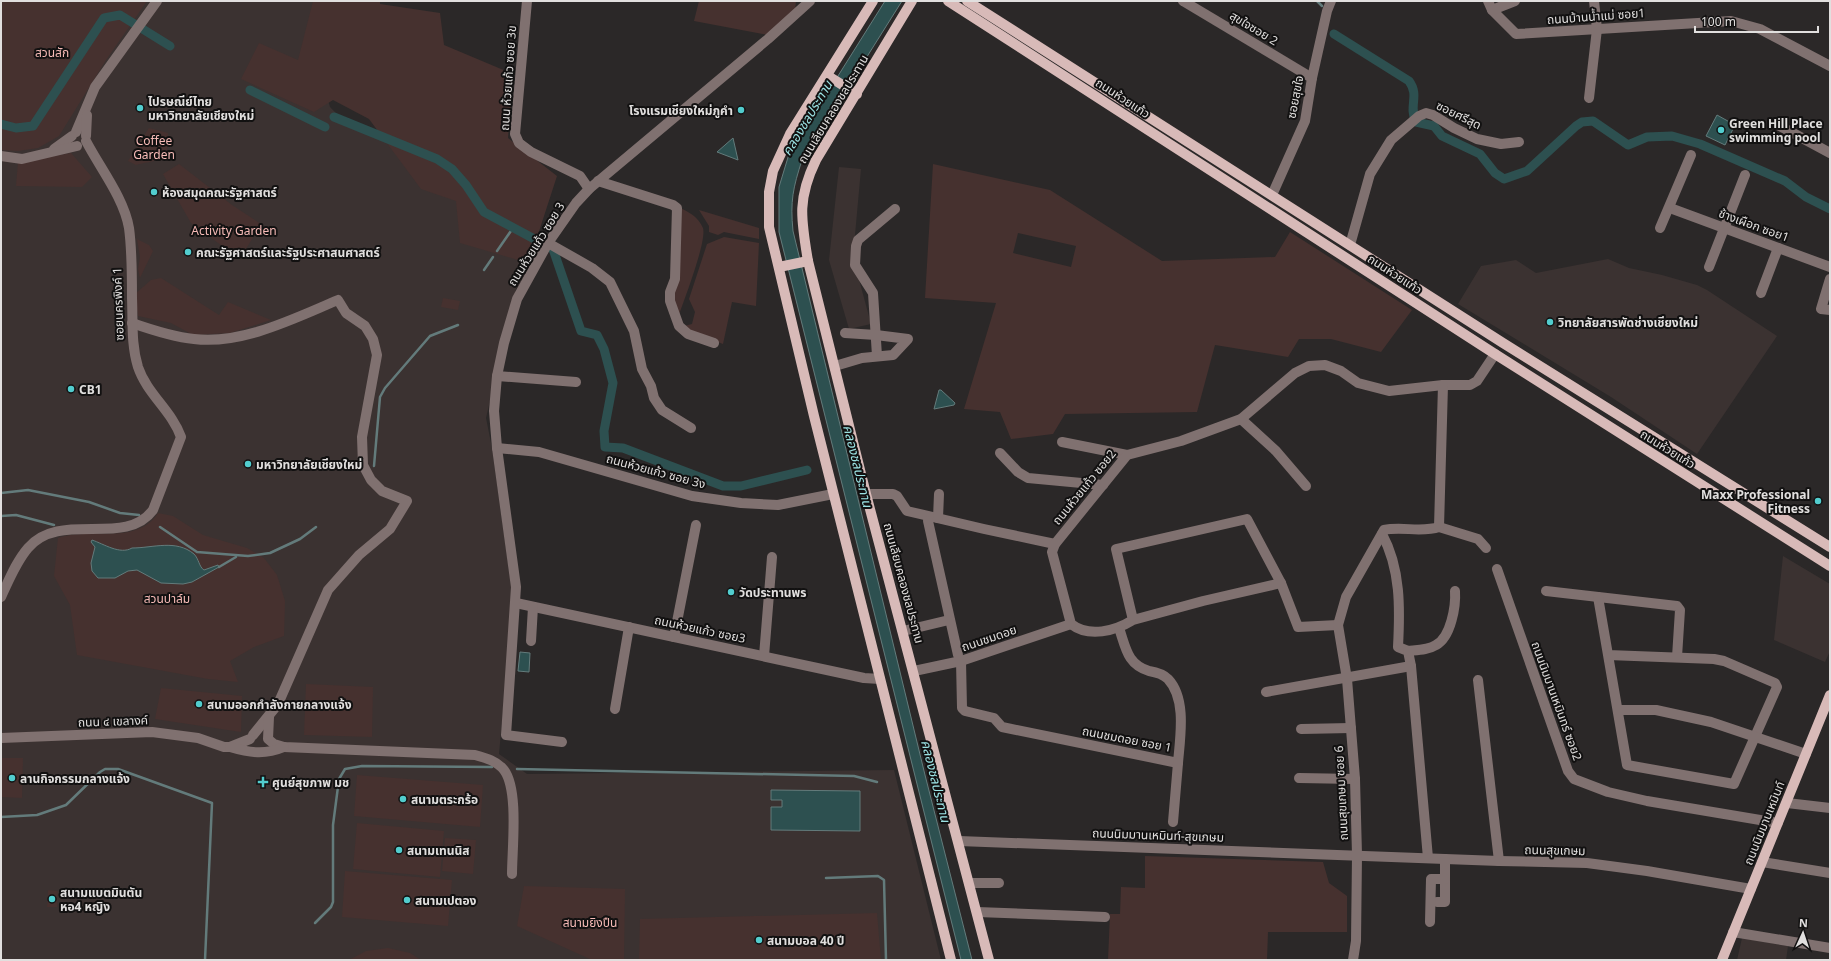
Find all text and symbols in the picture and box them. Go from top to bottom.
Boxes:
street label: ถนนบ้านน้ำแม่ ซอย1 [1546,4,1646,28]
street label: สุขใจซอย 2 [1227,7,1281,49]
scale bar [1695,8,1818,34]
text: 100 m [1701,13,1736,30]
street label: ถนน ห้วยแก้ว ซอย 3ข [496,25,520,131]
park label: สวนสัก [35,44,69,61]
street label: ถนนเลียบคลองชลประทาน [795,52,871,166]
street label: ถนนห้วยแก้ว [1092,74,1154,122]
street label: ซอยสุขใจ [1282,74,1308,120]
water label: คลองชลประทาน [779,78,835,158]
place label: ไปรษณีย์ไทย มหาวิทยาลัยเชียงใหม่ [148,93,254,124]
street label: ซอยศรีสุด [1434,97,1484,133]
place label: โรงแรมเชียงใหม่ภูคำ [629,102,733,119]
marker: ไปรษณีย์ไทย มหาวิทยาลัยเชียงใหม่ [135,103,145,113]
marker: โรงแรมเชียงใหม่ภูคำ [736,105,746,115]
place label: Green Hill Place swimming pool [1729,115,1823,146]
marker: Green Hill Place swimming pool [1716,125,1726,135]
park label: Coffee Garden [133,132,175,163]
place label: ห้องสมุดคณะรัฐศาสตร์ [162,184,277,201]
marker: ห้องสมุดคณะรัฐศาสตร์ [149,187,159,197]
street label: ถนนห้วยแก้ว ซอย 3 [503,199,569,289]
street label: ช้างเผือก ซอย1 [1716,204,1792,246]
park label: Activity Garden [191,222,277,239]
place label: คณะรัฐศาสตร์และรัฐประศาสนศาสตร์ [196,244,380,261]
marker: คณะรัฐศาสตร์และรัฐประศาสนศาสตร์ [183,247,193,257]
street label: ถนนห้วยแก้ว [1364,250,1426,298]
street label: ซอยนครพิงค์ 1 [108,267,128,341]
place label: วิทยาลัยสารพัดช่างเชียงใหม่ [1557,314,1698,331]
marker: วิทยาลัยสารพัดช่างเชียงใหม่ [1545,317,1555,327]
place label: CB1 [79,381,102,398]
marker: CB1 [66,384,76,394]
water label: คลองชลประทาน [839,423,877,510]
street label: ถนนห้วยแก้ว [1637,425,1699,473]
street label: ถนนห้วยแก้ว ซอย2 [1048,446,1120,528]
street label: ถนนห้วยแก้ว ซอย 3ง [604,450,708,492]
place label: มหาวิทยาลัยเชียงใหม่ [256,456,362,473]
marker: มหาวิทยาลัยเชียงใหม่ [243,459,253,469]
place label: Maxx Professional Fitness [1701,486,1810,517]
marker: Maxx Professional Fitness [1813,496,1823,506]
street label: ถนนเลียบคลองชลประทาน [880,521,928,645]
place label: วัดประทานพร [739,584,807,601]
marker: วัดประทานพร [726,587,736,597]
park label: สวนปาล์ม [144,590,190,607]
street label: ถนนห้วยแก้ว ซอย3 [653,611,747,647]
street label: ถนนชมดอย [959,621,1019,655]
street label: ถนนนิมมานเหมินทร์ ซอย2 [1528,639,1586,763]
place label: สนามออกกำลังกายกลางแจ้ง [207,696,352,713]
marker: สนามออกกำลังกายกลางแจ้ง [194,699,204,709]
street label: ถนน ๔ เขลางค์ [78,711,148,731]
street label: ถนนชมดอย ซอย 1 [1081,722,1173,756]
water label: คลองชลประทาน [917,738,955,825]
street label: ถนนสุขเกษม ซอย 6 [1330,745,1352,841]
place label: ลานกิจกรรมกลางแจ้ง [20,770,130,787]
marker: ลานกิจกรรมกลางแจ้ง [7,773,17,783]
place label: ศูนย์สุขภาพ มช [272,774,349,791]
marker: ศูนย์สุขภาพ มช [257,776,269,788]
street label: ถนนนิมมานเหมินท์ [1739,779,1789,867]
place label: สนามตระกร้อ [411,791,478,808]
marker: สนามตระกร้อ [398,794,408,804]
street label: ถนนนิมมานเหมินท์-สุขเกษม [1092,824,1224,846]
street label: ถนนสุขเกษม [1524,841,1586,859]
place label: สนามเทนนิส [407,842,470,859]
marker: สนามเทนนิส [394,845,404,855]
place label: สนามแบตมินตัน หอ4 หญิง [60,884,142,915]
place label: สนามเปตอง [415,892,477,909]
marker: สนามแบตมินตัน หอ4 หญิง [47,894,57,904]
marker: สนามเปตอง [402,895,412,905]
north arrow [1783,913,1823,953]
park label: สนามยิงปืน [563,914,617,931]
text: N [1799,915,1808,930]
place label: สนามบอล 40 ปี [767,932,844,949]
marker: สนามบอล 40 ปี [754,935,764,945]

